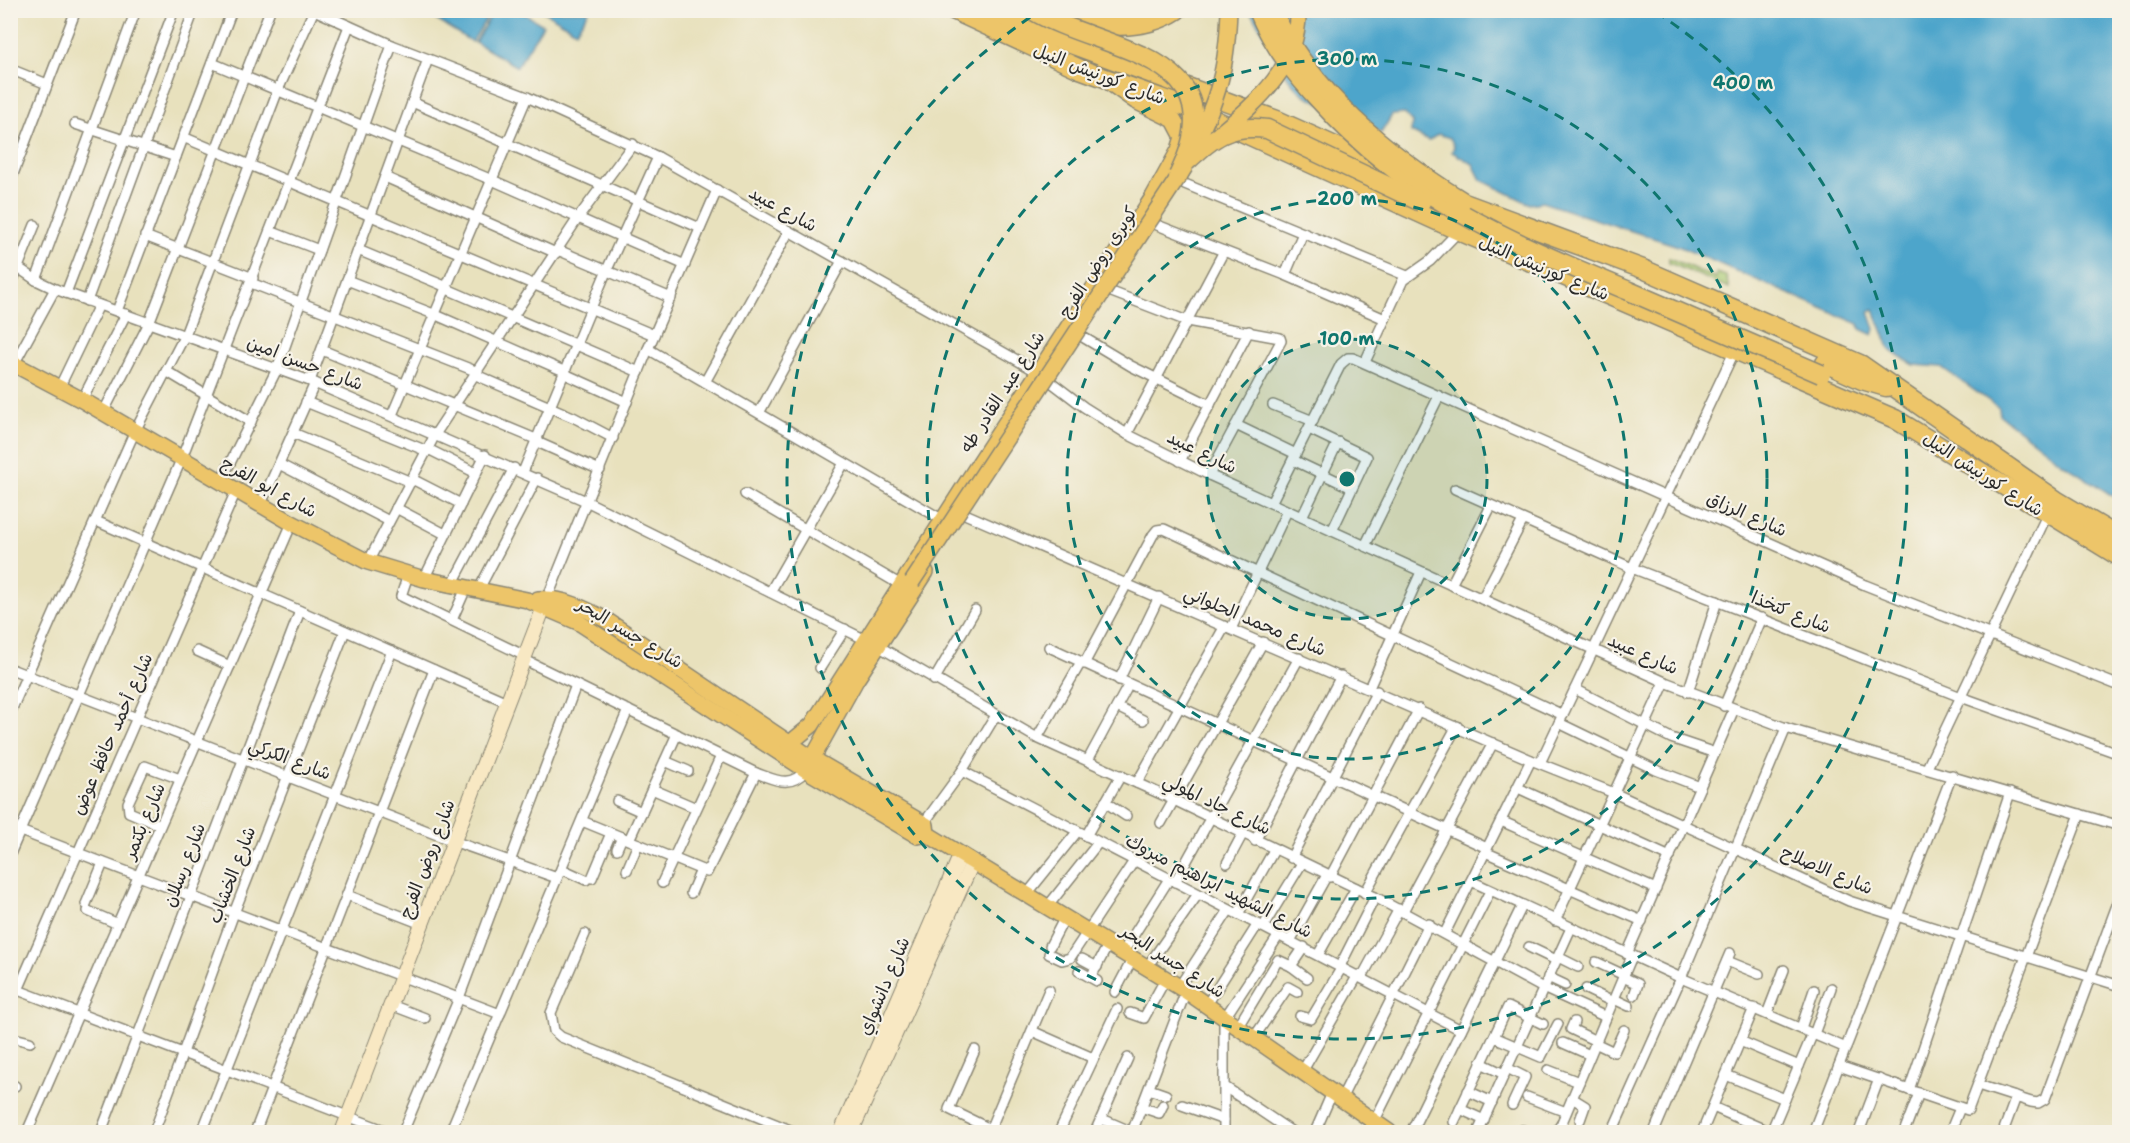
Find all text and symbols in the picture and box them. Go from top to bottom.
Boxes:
street label: شارع كورنيش النيل [1030,38,1168,110]
text: 300 m [1317,47,1378,71]
text: 400 m [1713,71,1774,95]
street label: شارع عبيد [744,180,822,238]
text: 200 m [1317,187,1378,211]
street label: كوبرى روض الفرج [1053,201,1143,323]
street label: شارع كورنيش النيل [1475,230,1613,306]
street label: شارع عبد القادر طه [954,326,1050,458]
text: 100 m [1319,327,1375,351]
street label: شارع حسن امين [243,330,367,396]
street label: شارع عبيد [1163,425,1241,479]
street label: شارع كورنيش النيل [1918,426,2048,522]
street label: شارع ابو الفرج [217,451,321,523]
centre of rings [1337,469,1357,489]
street label: شارع الرزاق [1703,486,1791,542]
street label: شارع محمد الحلواني [1179,580,1330,665]
street label: شارع كتخذا [1748,585,1834,639]
street label: شارع جسر البحر [571,591,687,674]
street label: شارع عبيد [1604,628,1682,680]
street label: شارع أحمد حافظ عوض [65,649,159,819]
street label: شارع الكركي [244,732,335,789]
street label: شارع جاد المولي [1157,768,1275,844]
street label: شارع بكتمر [116,779,171,865]
street label: شارع روض الفرج [393,796,461,922]
street label: شارع رسلان [157,819,211,911]
street label: شارع الخشاب [203,823,261,927]
street label: شارع الشهيد ابراهيم مبروك [1121,828,1317,945]
street label: شارع الاصلاح [1777,840,1877,900]
street label: شارع جسر البحر [1115,917,1230,1004]
street label: شارع دانشواي [853,933,916,1039]

